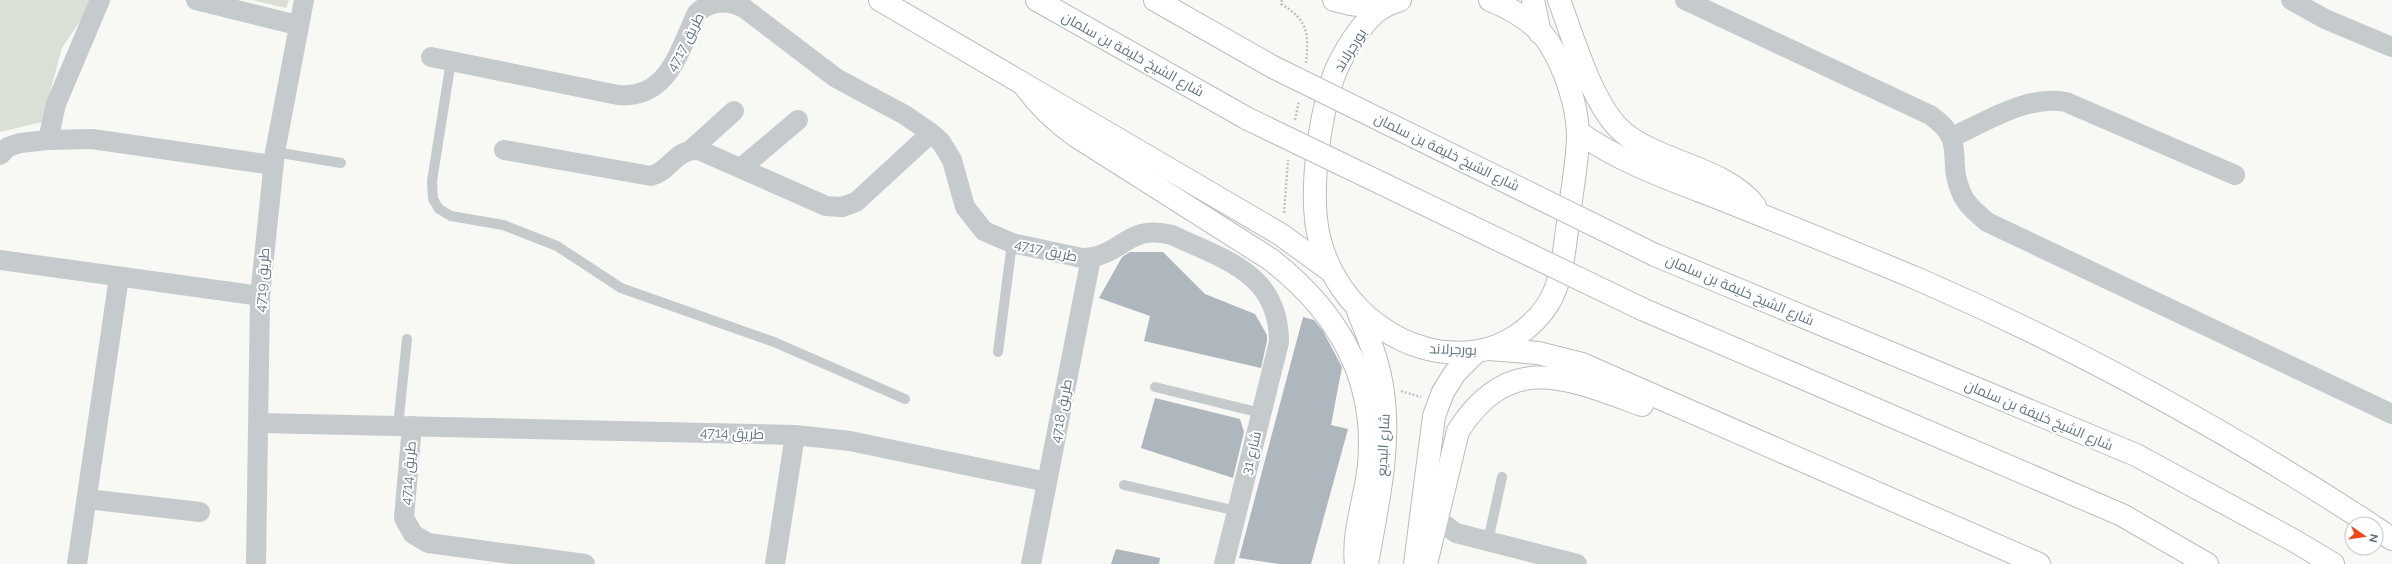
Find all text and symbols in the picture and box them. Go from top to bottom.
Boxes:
street label: شارع الشيخ خليفة بن سلمان [1059,8,1207,101]
street label: طريق 4717 [663,10,708,75]
street label: بورجرلاند [1331,26,1369,74]
street label: شارع الشيخ خليفة بن سلمان [1371,110,1522,195]
street label: طريق 4717 [1013,236,1079,265]
street label: طريق 4719 [252,247,273,313]
street label: شارع الشيخ خليفة بن سلمان [1663,251,1817,329]
street label: بورجرلاند [1429,340,1477,358]
street label: شارع الشيخ خليفة بن سلمان [1962,376,2116,454]
street label: طريق 4718 [1047,378,1076,445]
street label: شارع البديع [1373,413,1394,477]
street label: طريق 4714 [700,424,764,443]
street label: شارع 31 [1238,430,1265,477]
street label: طريق 4714 [397,440,420,506]
north arrow [2344,516,2384,556]
text: N [2366,533,2381,544]

